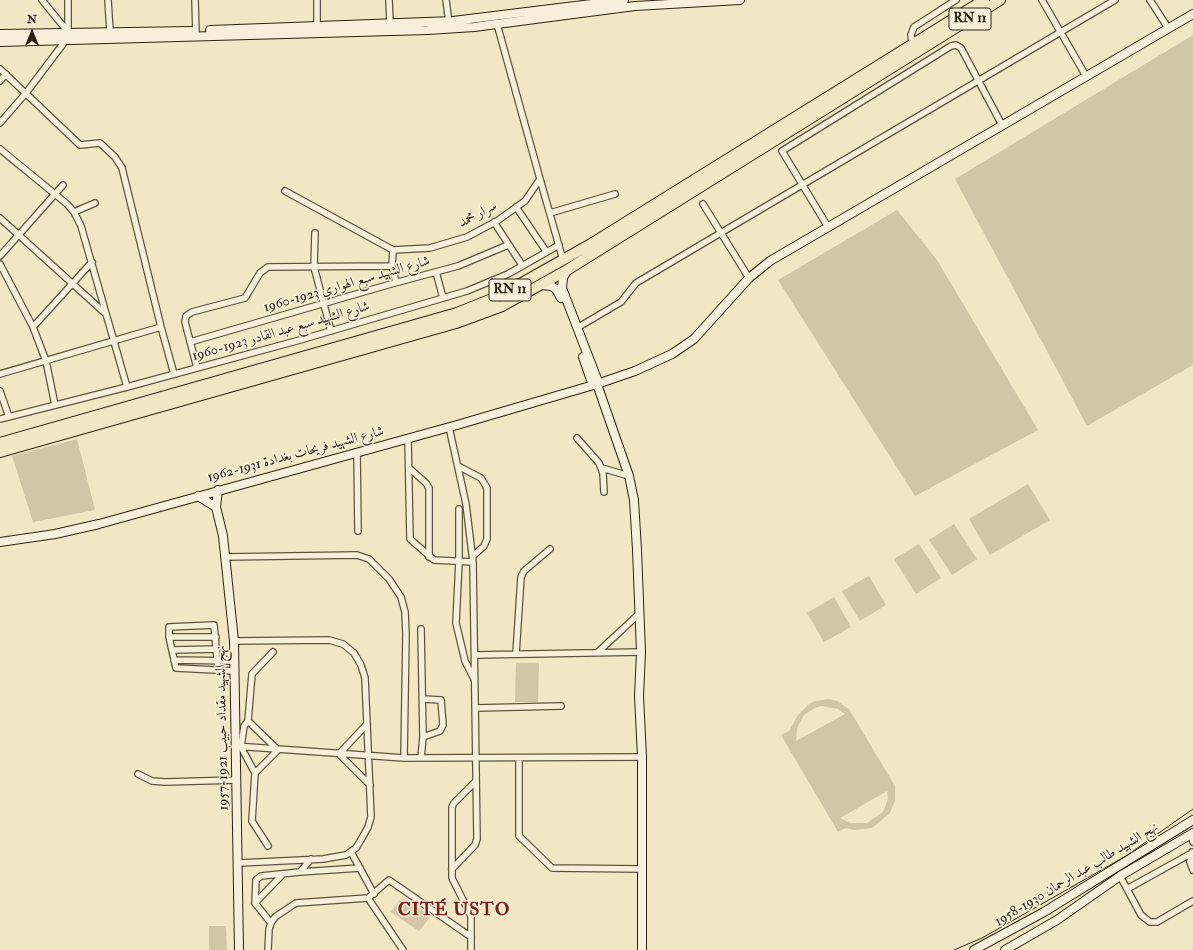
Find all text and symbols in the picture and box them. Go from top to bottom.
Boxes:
road number: RN 11 [949,8,991,30]
north arrow [12,12,52,52]
text: N [27,13,37,26]
street label: سرار محمد [456,198,500,232]
street label: شارع الشهيد سبع الهواري 1923-1960 [262,253,432,317]
road number: RN 11 [489,279,531,301]
street label: شارع الشهيد سبع عبد القادر 1923-1960 [190,299,372,365]
street label: شارع الشهيد فريحات بغدادة 1931-1962 [206,423,386,487]
street label: نهج الشهيد مقداد حبيب 1921-1957 [213,645,233,811]
street label: نهج الشهيد طالب عبد الرحمان 1930-1958 [992,819,1162,931]
district label: CITÉ USTO [398,900,510,922]

